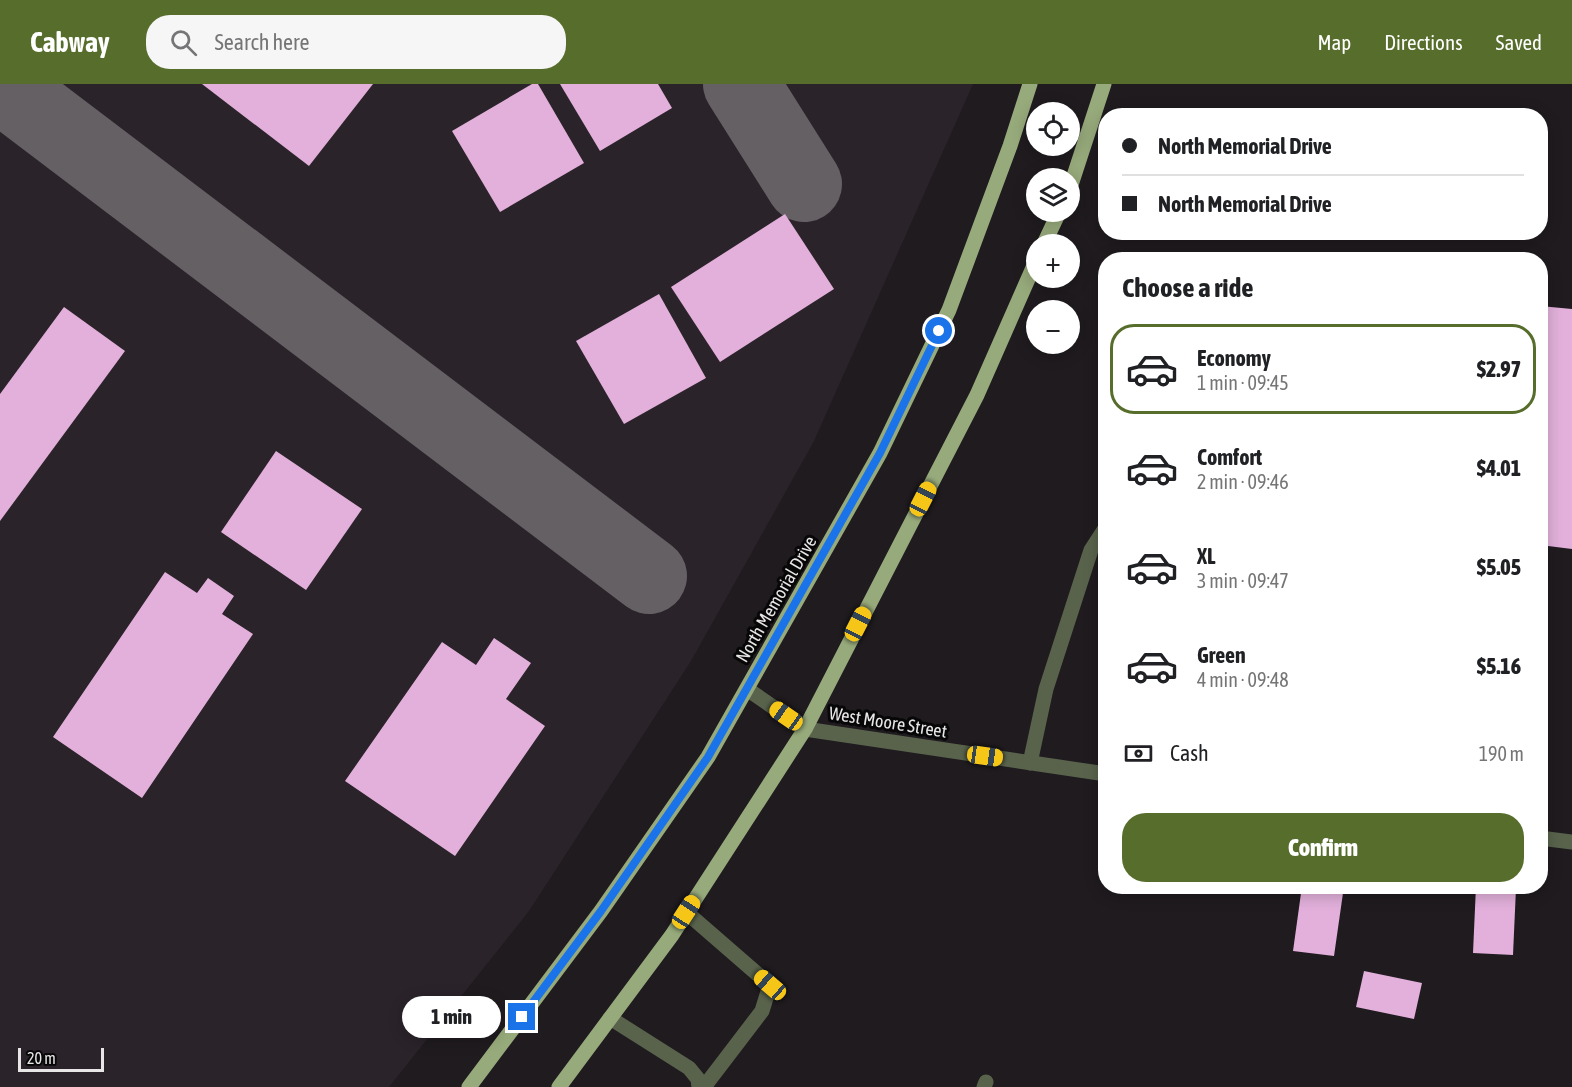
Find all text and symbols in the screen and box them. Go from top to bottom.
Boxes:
search box [146,15,566,69]
text: Cabway [30,26,110,58]
icon: search [167,26,200,59]
text: Search here [215,29,310,55]
text: Map [1317,30,1351,54]
text: Directions [1384,30,1463,54]
text: Saved [1496,30,1542,54]
map controls [1026,102,1080,354]
button: locate [1026,102,1080,156]
text: North Memorial Drive [1158,133,1332,159]
button: layers [1026,168,1080,222]
text: North Memorial Drive [1158,191,1332,217]
button: + [1026,234,1080,288]
text: Choose a ride [1122,272,1254,303]
button: − [1026,300,1080,354]
route start [925,317,952,344]
icon: car [1125,342,1179,396]
text: Economy [1197,345,1271,371]
text: $2.97 [1477,356,1521,382]
text: 1 min · 09:45 [1197,371,1289,394]
icon: car [1125,441,1179,495]
text: Comfort [1197,444,1262,470]
text: $4.01 [1477,455,1521,481]
text: 2 min · 09:46 [1197,470,1289,493]
car [907,479,939,519]
street label: North Memorial Drive [731,532,821,666]
icon: car [1125,540,1179,594]
text: XL [1197,543,1215,569]
text: $5.05 [1477,554,1521,580]
text: 3 min · 09:47 [1197,569,1289,592]
car [842,604,874,644]
icon: car [1125,639,1179,693]
text: Green [1197,642,1246,668]
text: $5.16 [1477,653,1521,679]
text: 4 min · 09:48 [1197,668,1289,691]
car [766,698,806,734]
street label: West Moore Street [828,702,948,742]
icon: cash [1122,737,1155,770]
text: Cash [1170,740,1209,766]
text: 190 m [1479,742,1524,765]
car [966,745,1004,767]
button: Confirm [1122,813,1524,882]
car [669,892,703,932]
car [751,966,789,1004]
callout: 1 min [402,996,501,1038]
route end [508,1003,535,1030]
text: 1 min [431,1005,472,1028]
scale bar [18,1045,104,1072]
text: 20 m [27,1049,56,1067]

